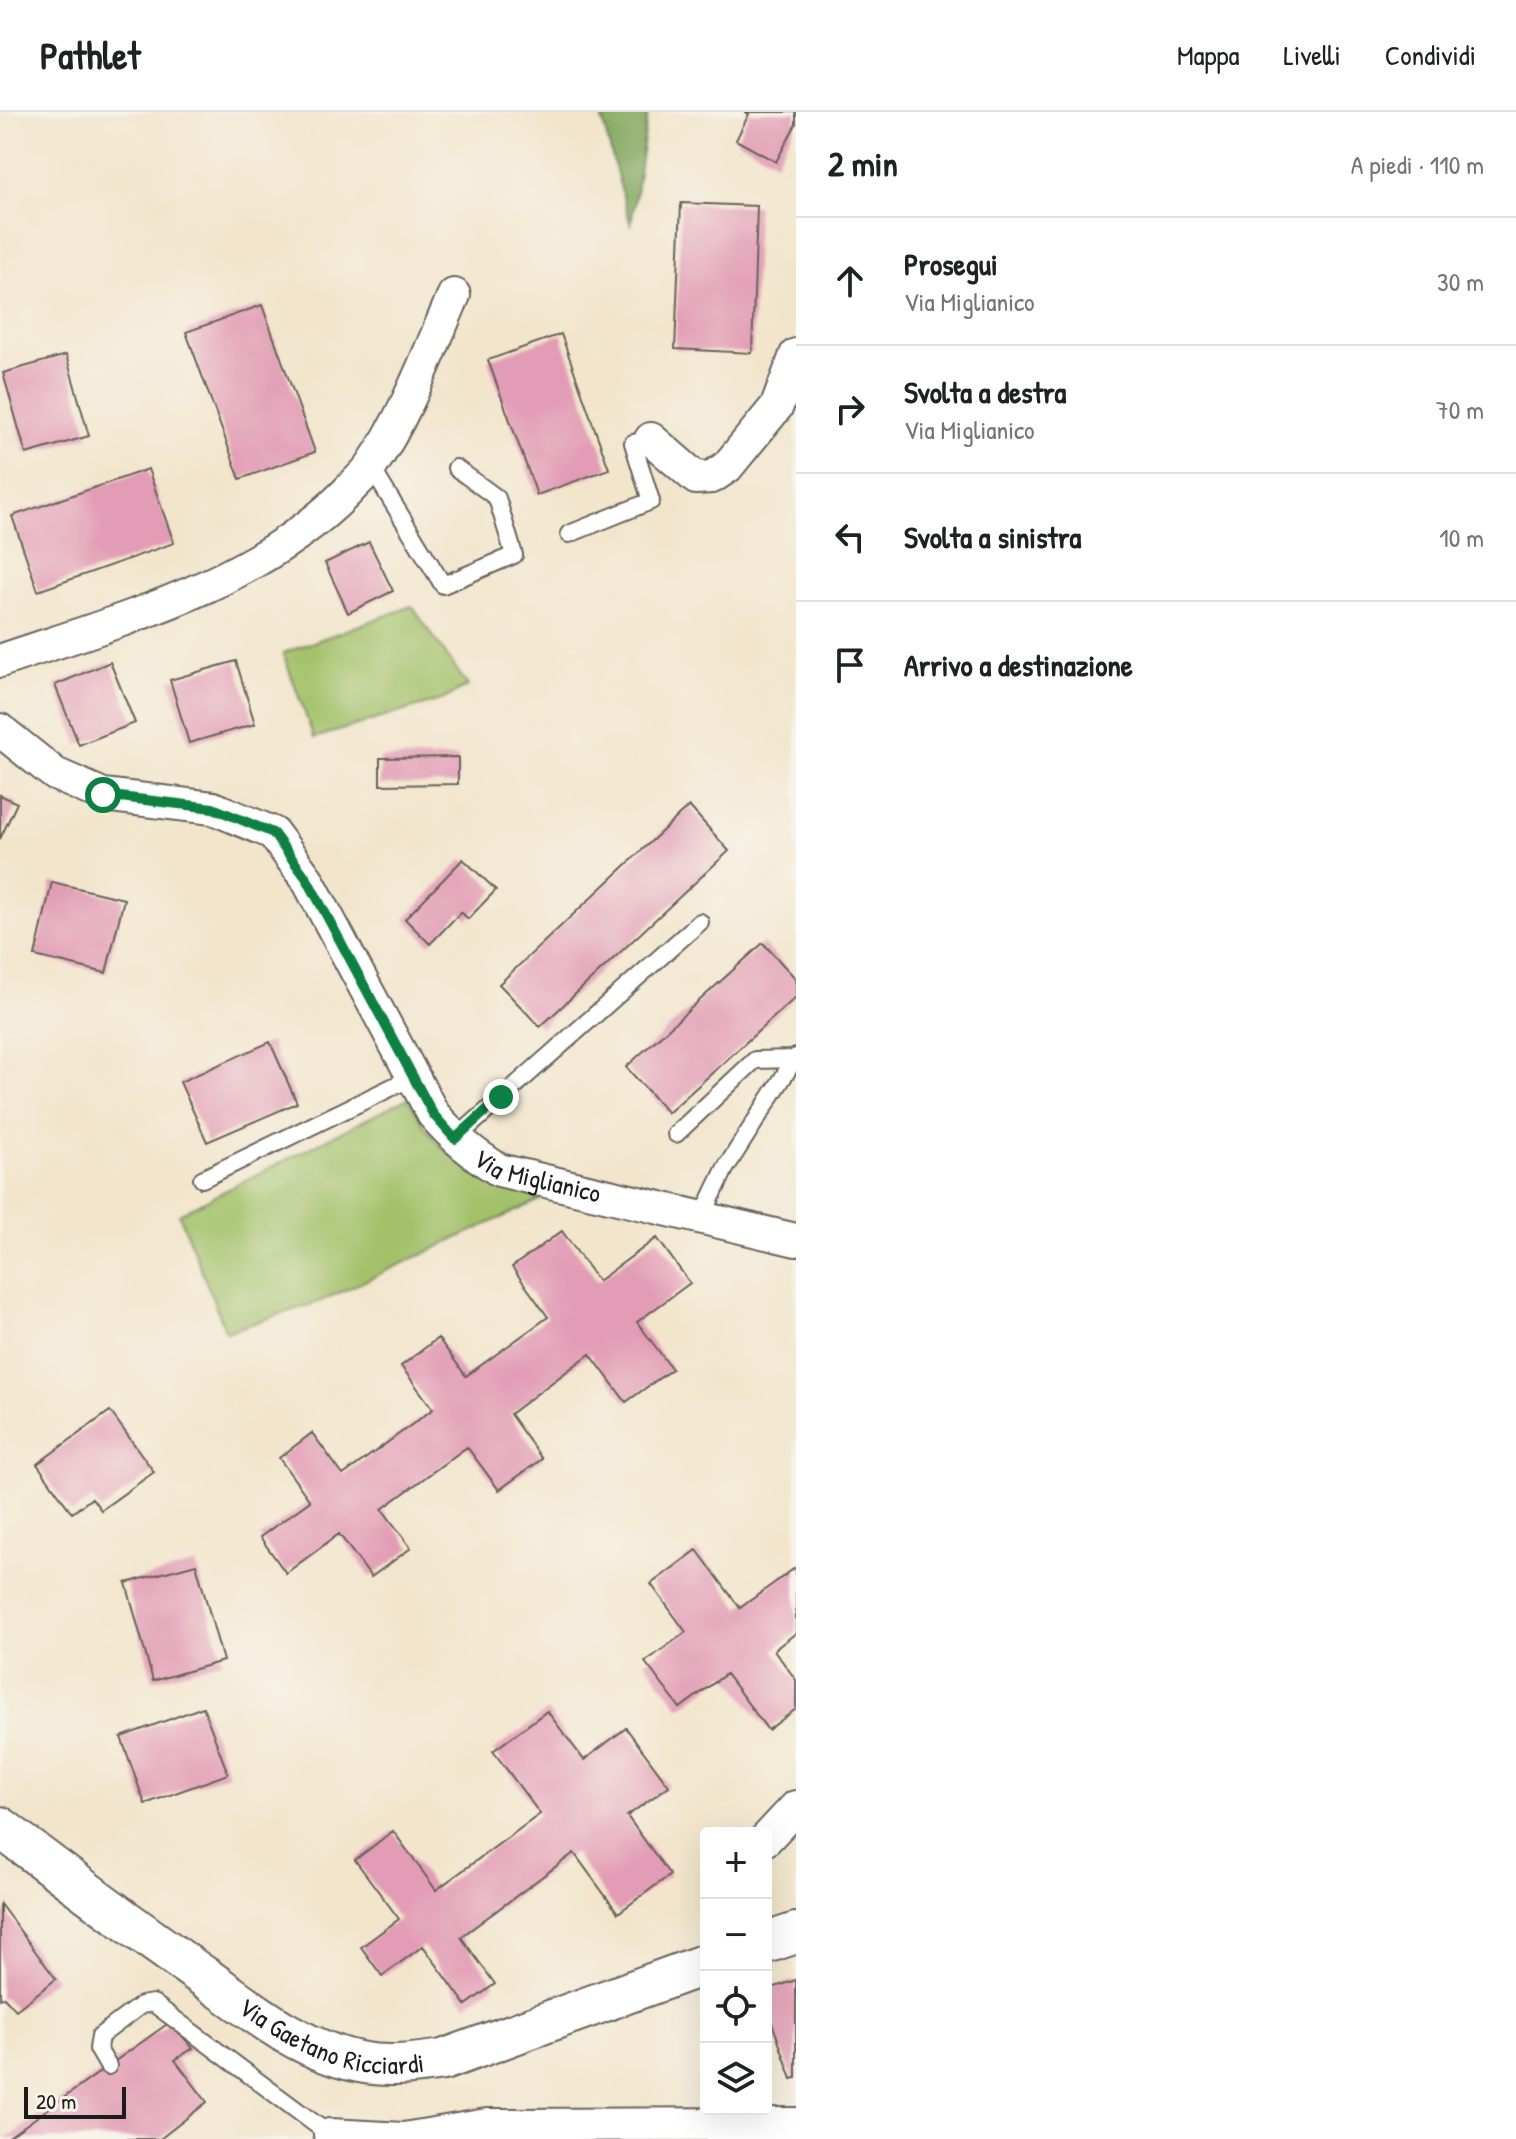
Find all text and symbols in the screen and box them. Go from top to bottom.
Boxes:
text: Pathlet [40,29,141,81]
text: Mappa [1177,36,1239,74]
text: Livelli [1283,36,1341,74]
text: Condividi [1385,36,1476,74]
text: 2 min [828,141,898,187]
text: A piedi · 110 m [1351,147,1484,182]
text: Prosegui [904,244,998,284]
icon: ahead [828,259,872,303]
text: 30 m [1437,264,1484,299]
text: Via Miglianico [904,284,1035,319]
text: Svolta a destra [904,372,1066,412]
icon: right [828,387,872,431]
text: 70 m [1436,392,1484,427]
text: Via Miglianico [904,412,1035,447]
icon: left [828,515,872,559]
text: Svolta a sinistra [904,517,1081,557]
text: 10 m [1439,520,1484,555]
icon: arrive [828,643,872,687]
text: Arrivo a destinazione [904,645,1133,685]
route start [85,777,121,813]
route end [483,1079,519,1115]
street label: Via Miglianico [467,1140,604,1210]
map controls [700,1827,772,2115]
button: + [700,1827,772,1899]
button: − [700,1899,772,1971]
button: locate [700,1971,772,2043]
street label: Via Gaetano Ricciardi [232,1989,426,2082]
button: layers [700,2043,772,2115]
scale bar [24,2083,126,2119]
text: 20 m [36,2086,76,2116]

